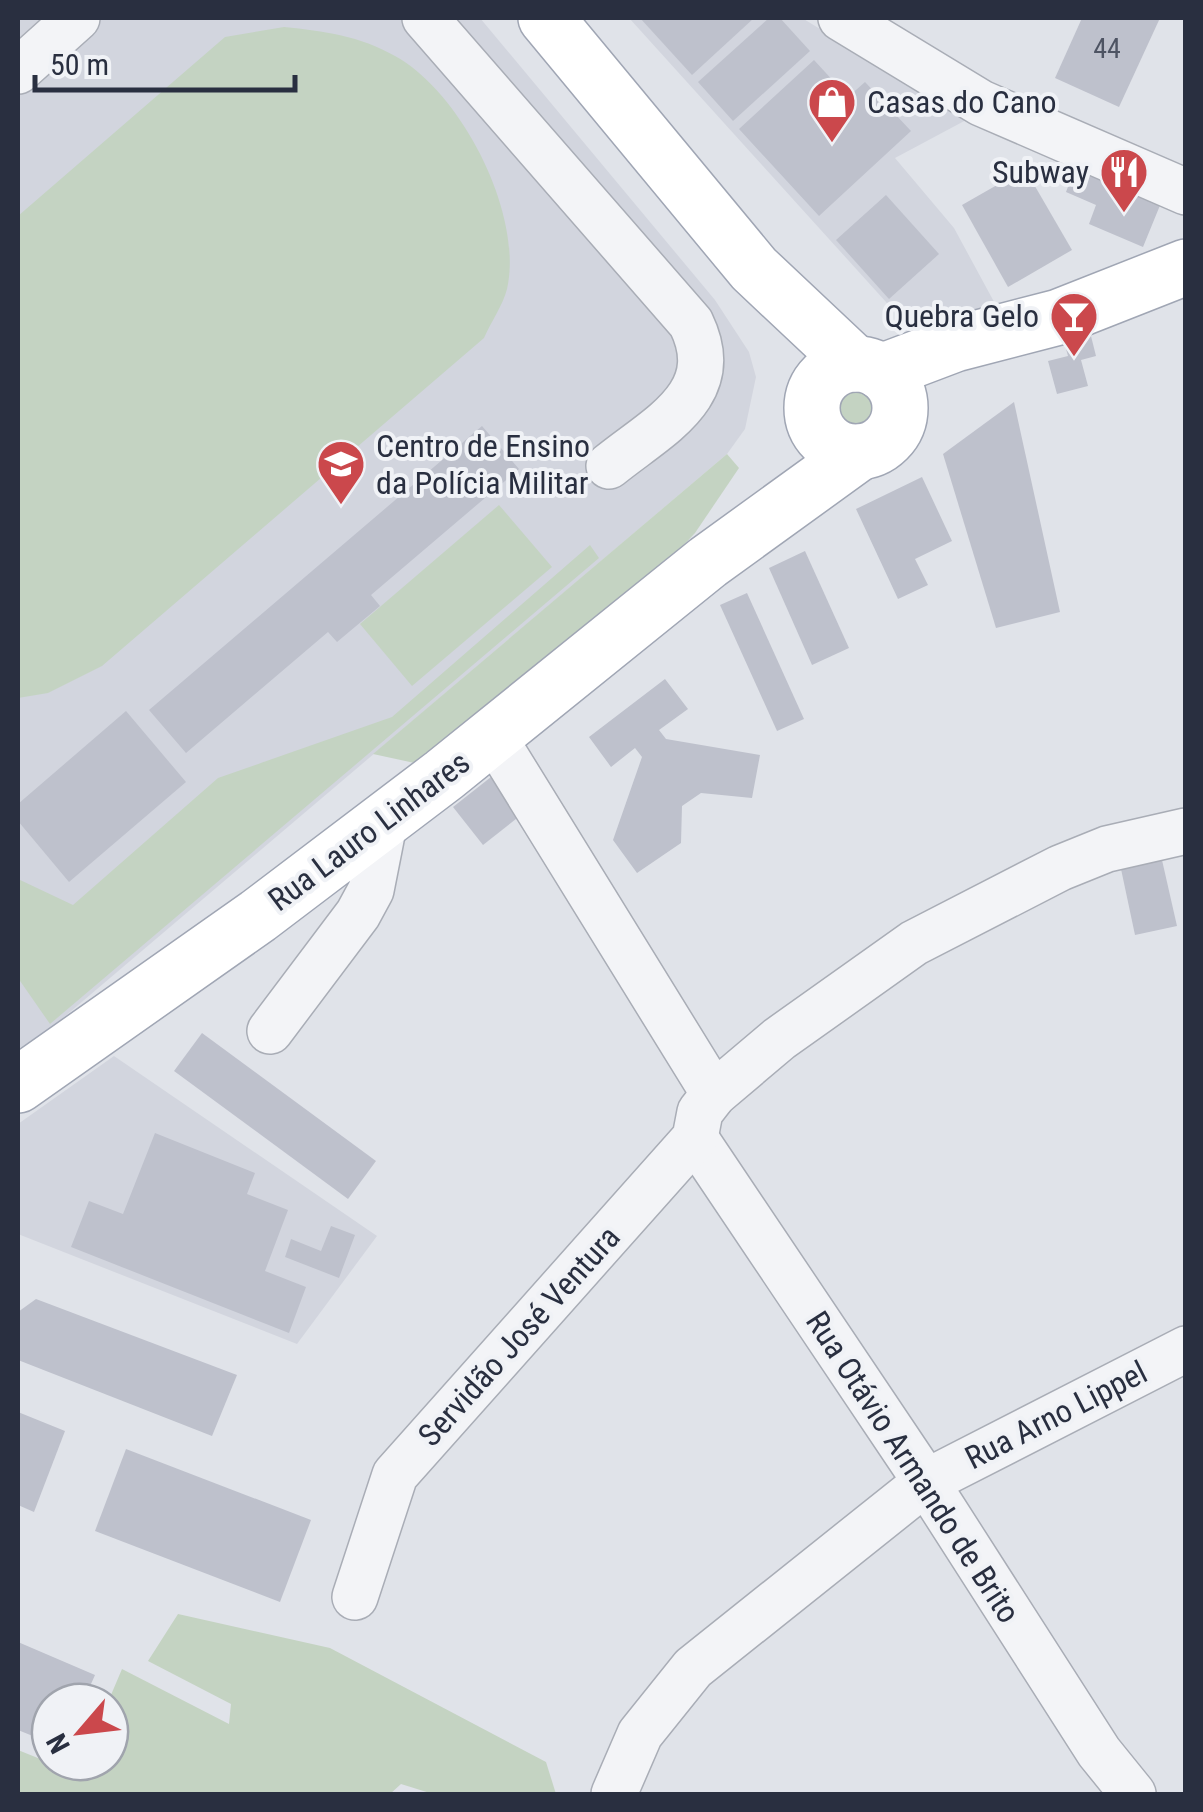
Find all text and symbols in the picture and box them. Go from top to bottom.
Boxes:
scale bar [35,30,295,92]
house number: 44 [1093,32,1121,65]
text: 50 m [50,47,109,82]
shop icon: Casas do Cano [806,76,858,144]
place label: Casas do Cano [867,83,1057,121]
restaurant icon: Subway [1098,146,1150,214]
place label: Subway [992,153,1089,191]
bar icon: Quebra Gelo [1048,290,1100,358]
place label: Quebra Gelo [884,297,1039,335]
place label: Centro de Ensino da Polícia Militar [376,427,590,502]
school or university icon: Centro de Ensino da Polícia Militar [315,438,367,506]
street label: Rua Lauro Linhares [261,743,477,919]
street label: Servidão José Ventura [410,1218,628,1454]
street label: Rua Otávio Armando de Brito [798,1304,1028,1630]
street label: Rua Arno Lippel [959,1353,1153,1477]
north arrow [30,1682,130,1782]
text: N [40,1728,77,1759]

